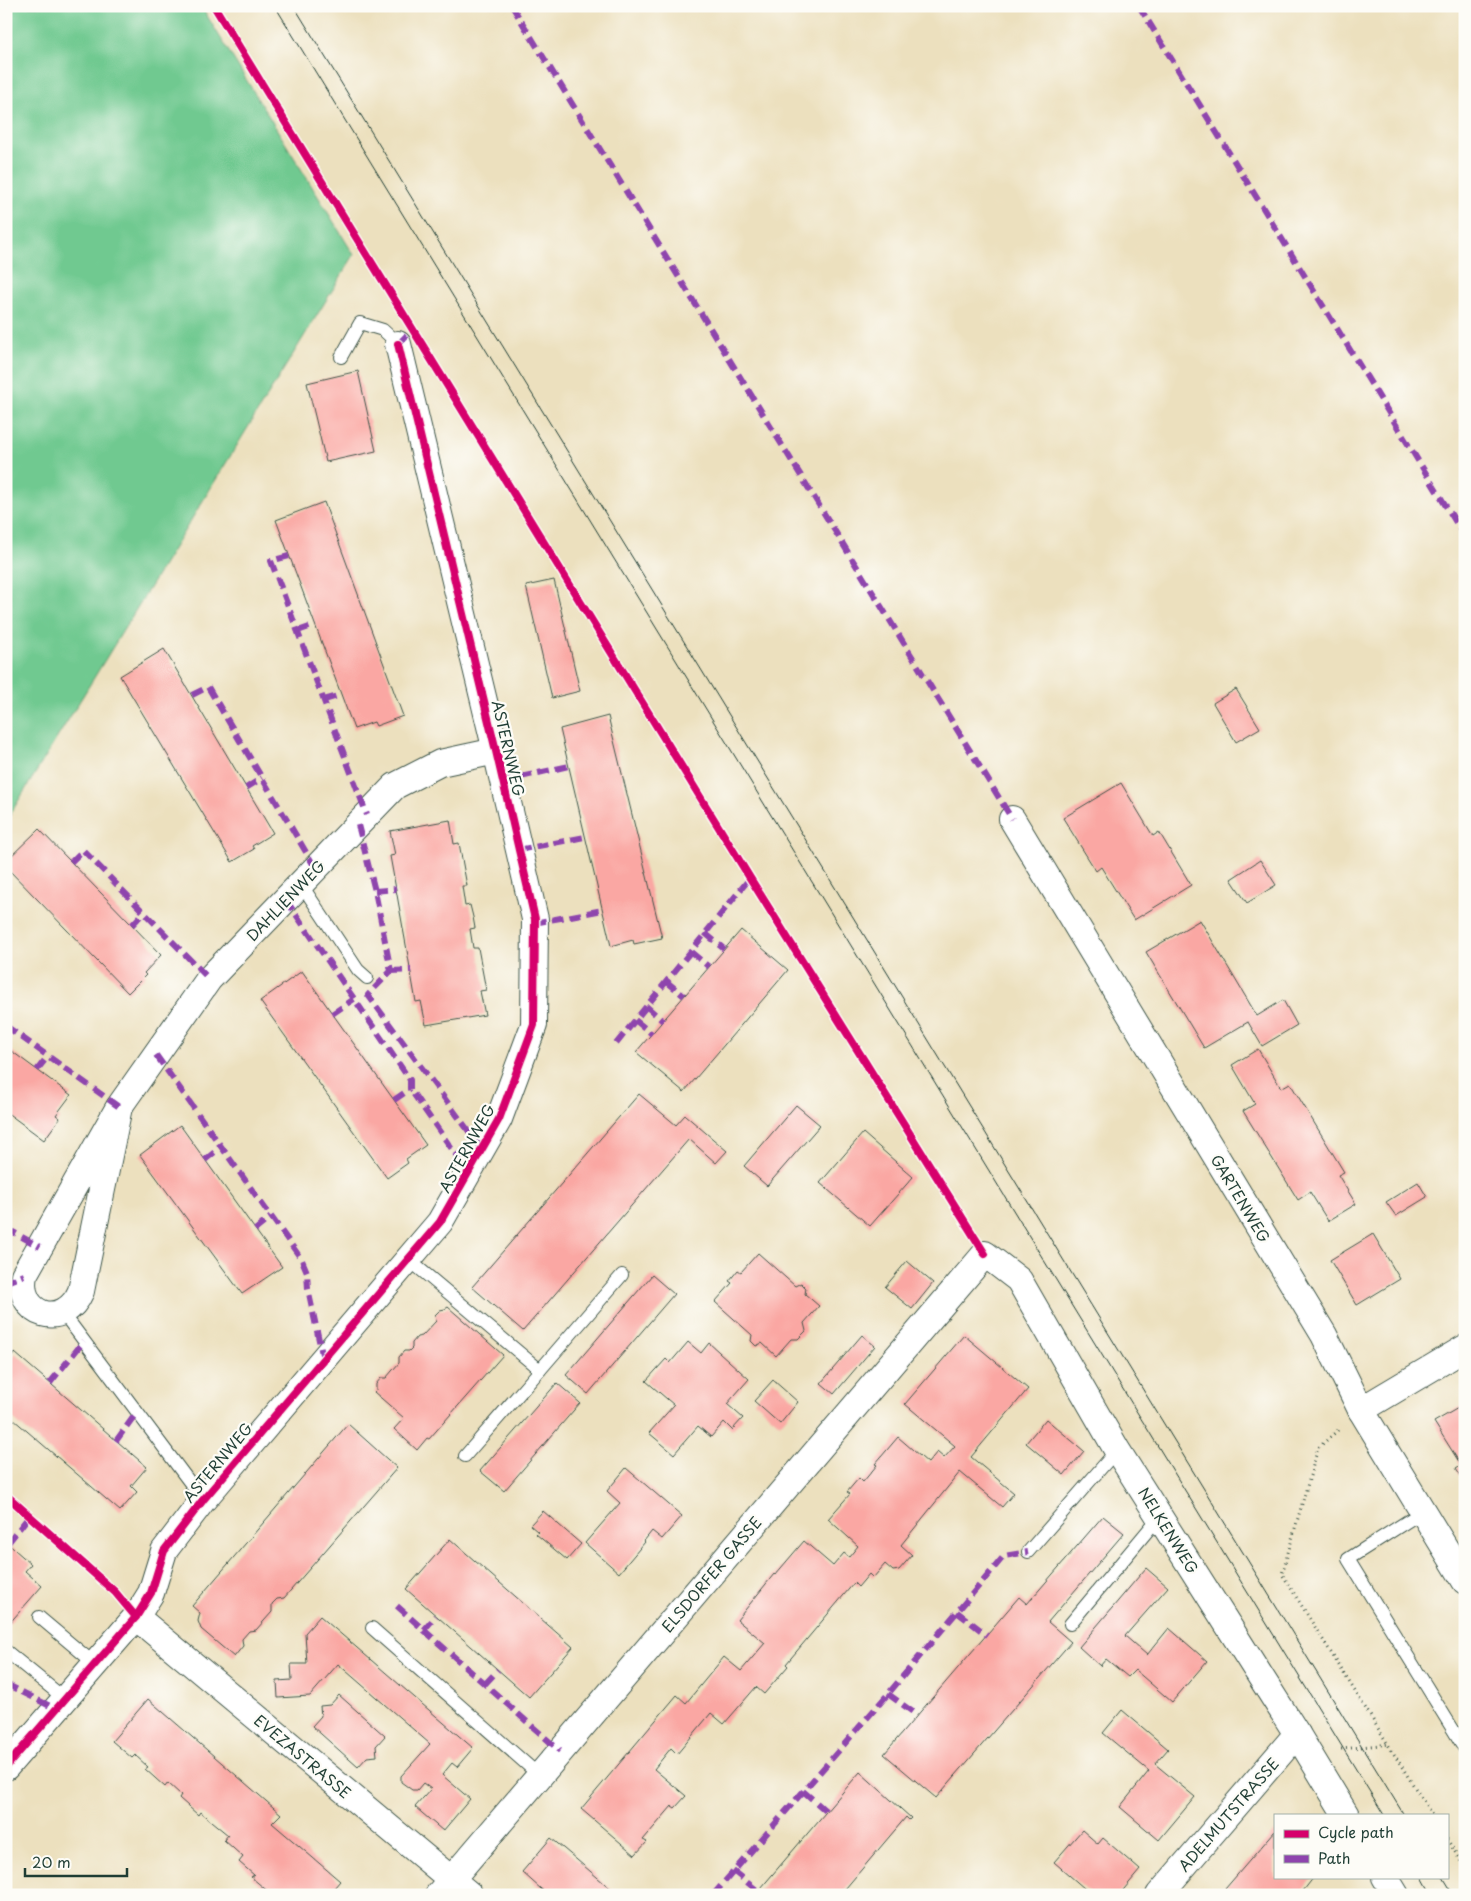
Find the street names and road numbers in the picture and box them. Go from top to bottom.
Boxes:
street label: ASTERNWEG [487,698,531,798]
street label: DAHLIENWEG [240,854,330,946]
street label: ASTERNWEG [432,1100,500,1196]
street label: GARTENWEG [1206,1150,1276,1246]
street label: ASTERNWEG [177,1417,257,1507]
street label: NELKENWEG [1133,1482,1205,1578]
street label: ELSDORFER GASSE [656,1511,766,1637]
street label: EVEZASTRASSE [250,1709,356,1803]
street label: ADELMUTSTRASSE [1172,1752,1284,1876]

